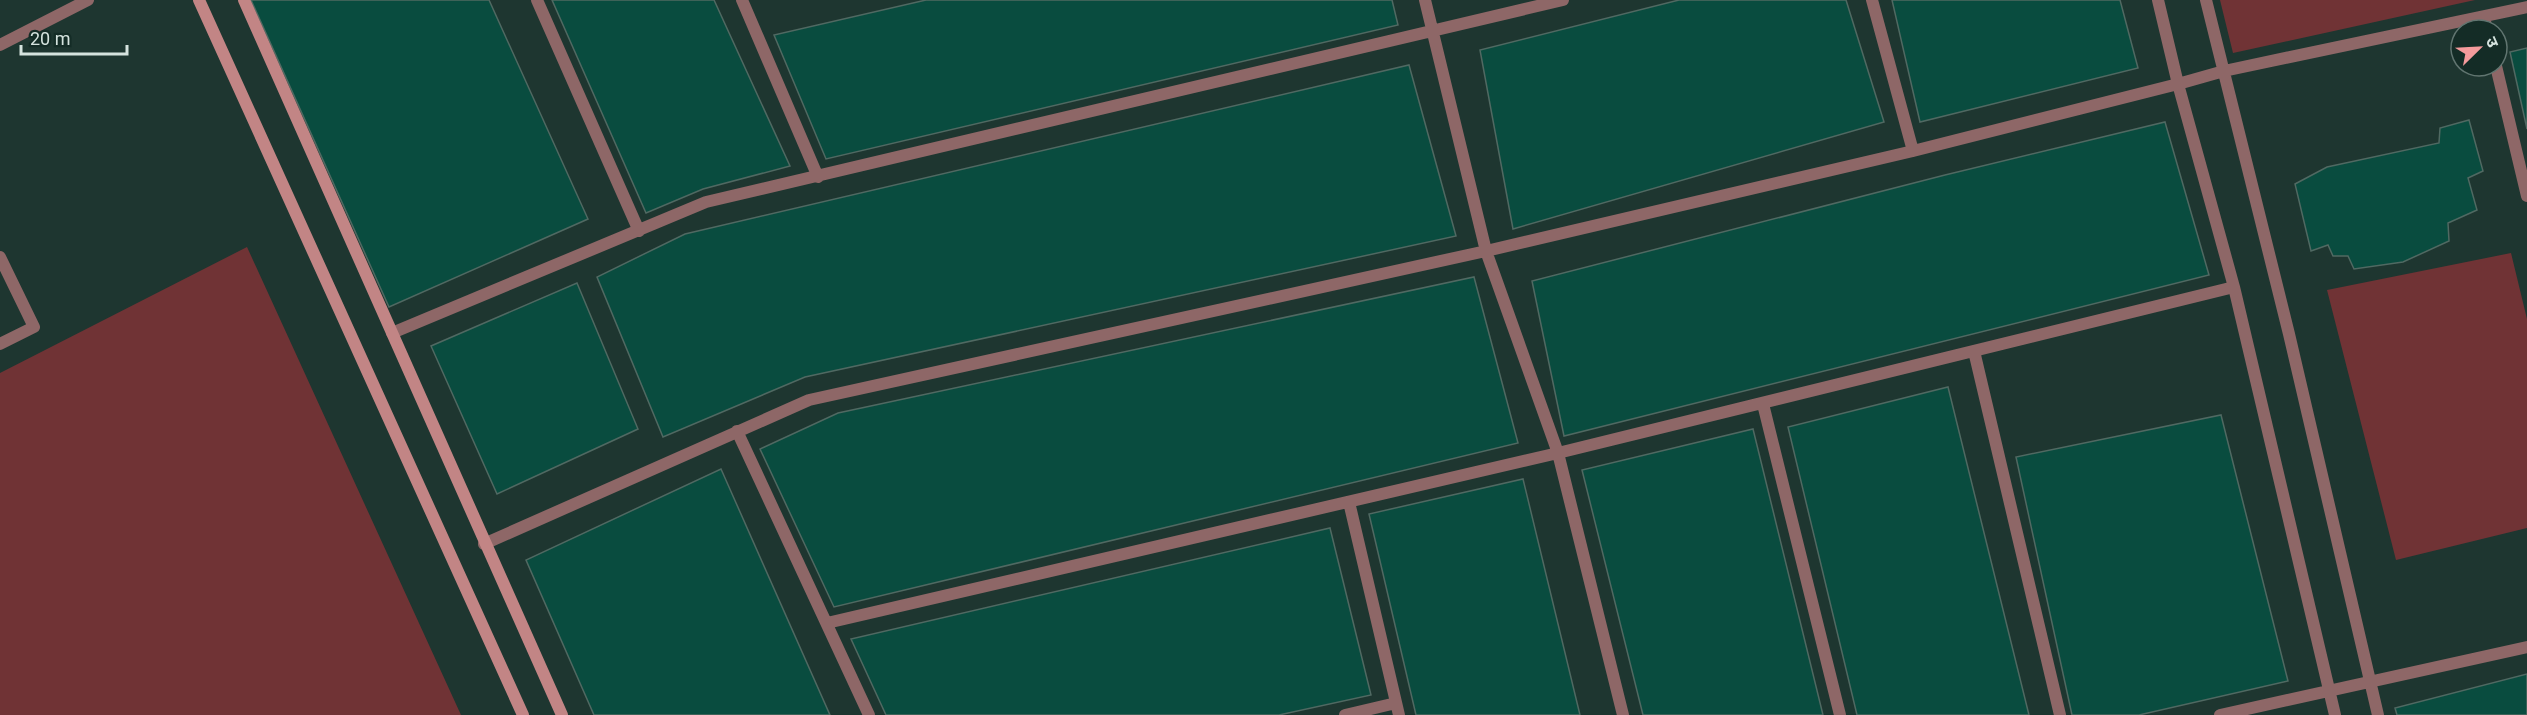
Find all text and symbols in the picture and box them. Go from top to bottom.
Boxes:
scale bar [21,18,128,56]
north arrow [2449,18,2509,78]
text: 20 m [30,28,70,49]
text: उ [2482,34,2503,51]

